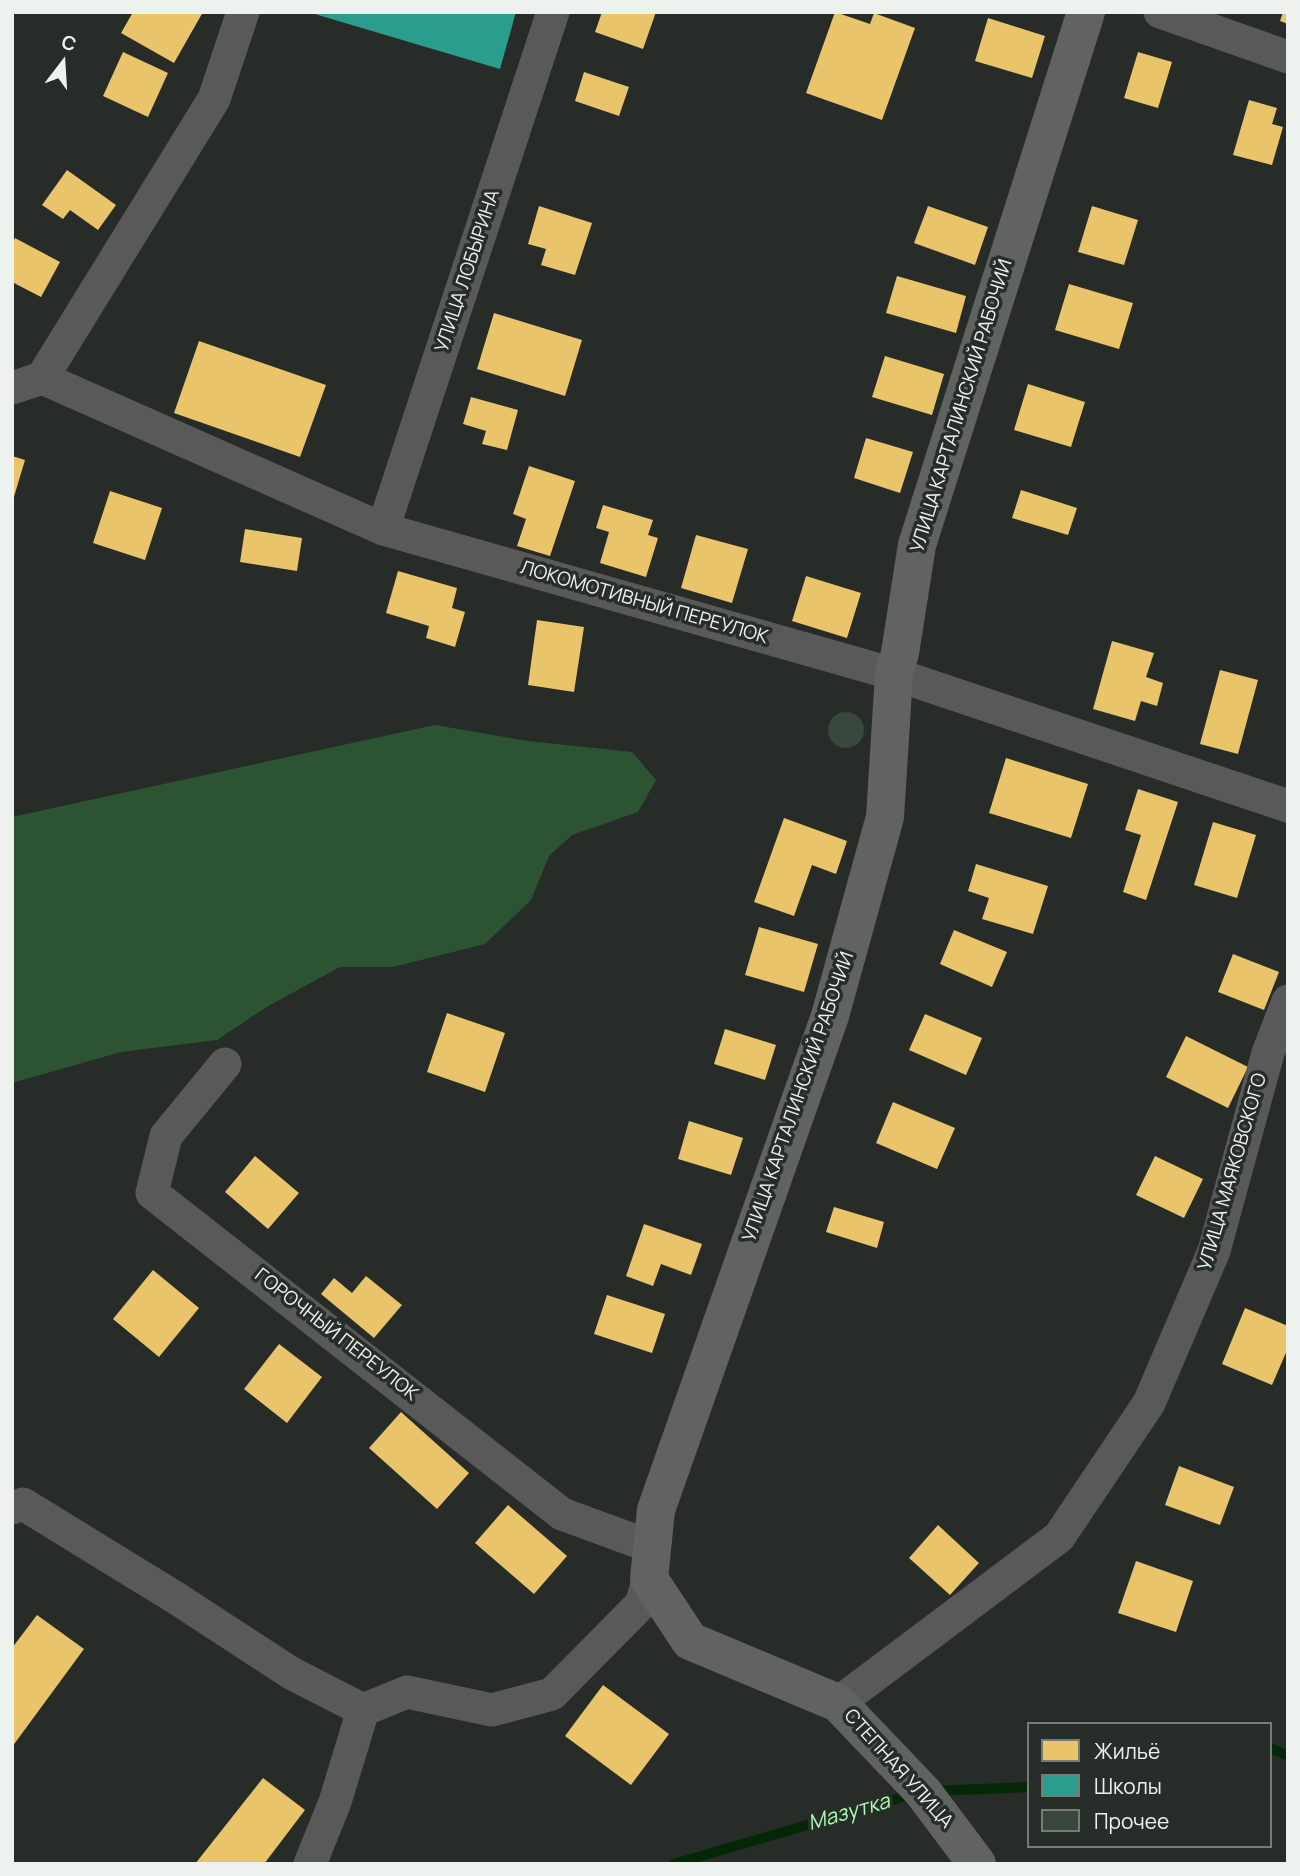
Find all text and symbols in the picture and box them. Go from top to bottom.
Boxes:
north arrow [28,28,98,98]
text: С [59,28,80,57]
street label: УЛИЦА ЛОБЫРИНА [431,187,505,355]
street label: УЛИЦА КАРТАЛИНСКИЙ РАБОЧИЙ [906,257,1018,555]
street label: ЛОКОМОТИВНЫЙ ПЕРЕУЛОК [518,557,770,649]
street label: УЛИЦА КАРТАЛИНСКИЙ РАБОЧИЙ [739,949,859,1245]
street label: УЛИЦА МАЯКОВСКОГО [1194,1071,1272,1273]
street label: ГОРОЧНЫЙ ПЕРЕУЛОК [250,1264,422,1406]
street label: СТЕПНАЯ УЛИЦА [839,1705,957,1833]
legend [1027,1722,1272,1848]
text: Жильё [1094,1737,1160,1765]
text: Школы [1094,1772,1162,1800]
water label: Мазутка [805,1789,893,1837]
text: Прочее [1094,1807,1169,1835]

